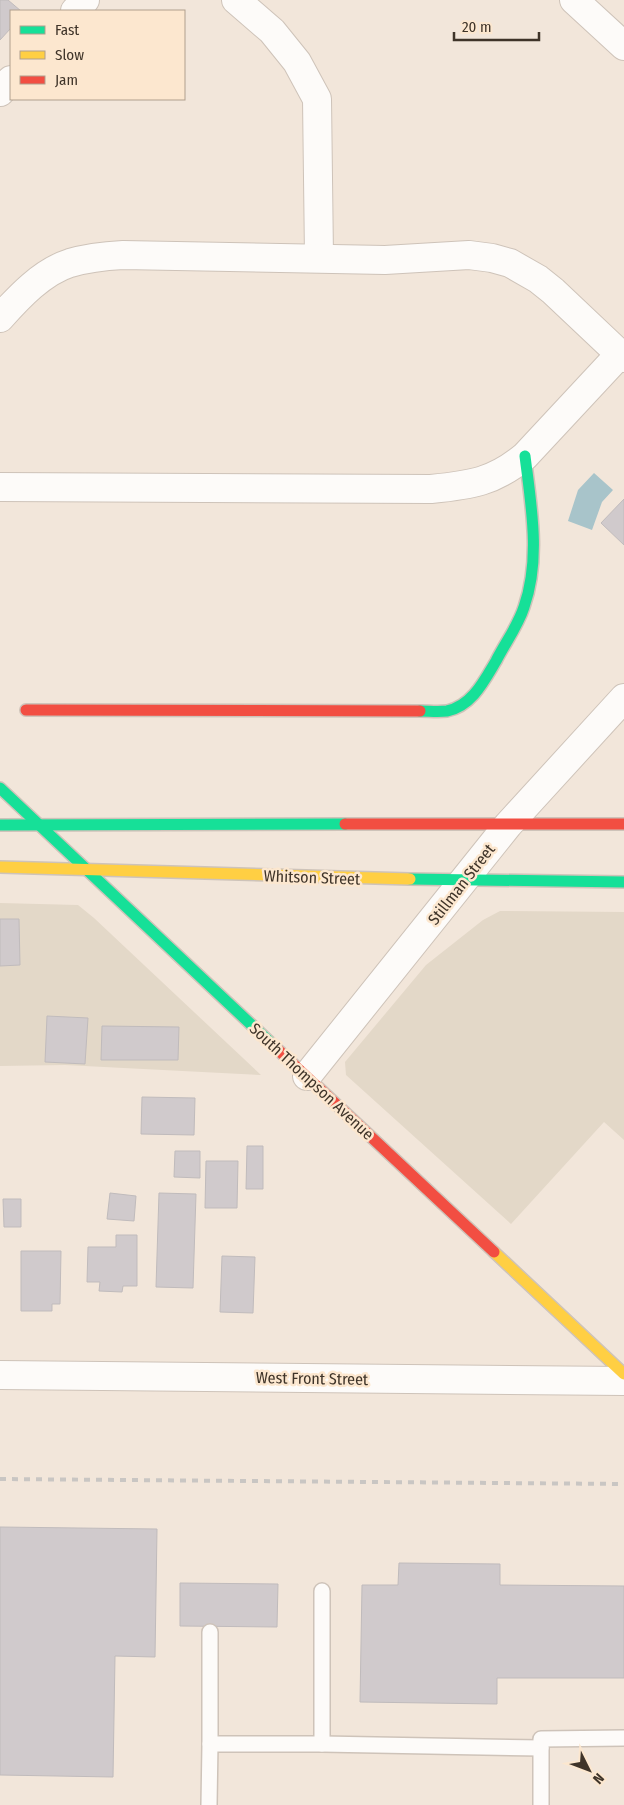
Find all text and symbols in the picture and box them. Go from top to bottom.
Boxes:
legend [10,10,185,100]
scale bar [454,10,539,42]
text: 20 m [462,18,492,36]
text: Fast [55,21,79,39]
text: Slow [55,46,84,64]
text: Jam [55,71,78,89]
street label: Stillman Street [424,840,499,929]
street label: Whitson Street [263,866,361,889]
street label: South Thompson Avenue [246,1019,378,1144]
street label: West Front Street [256,1368,369,1389]
north arrow [564,1745,614,1795]
text: N [589,1770,607,1787]

